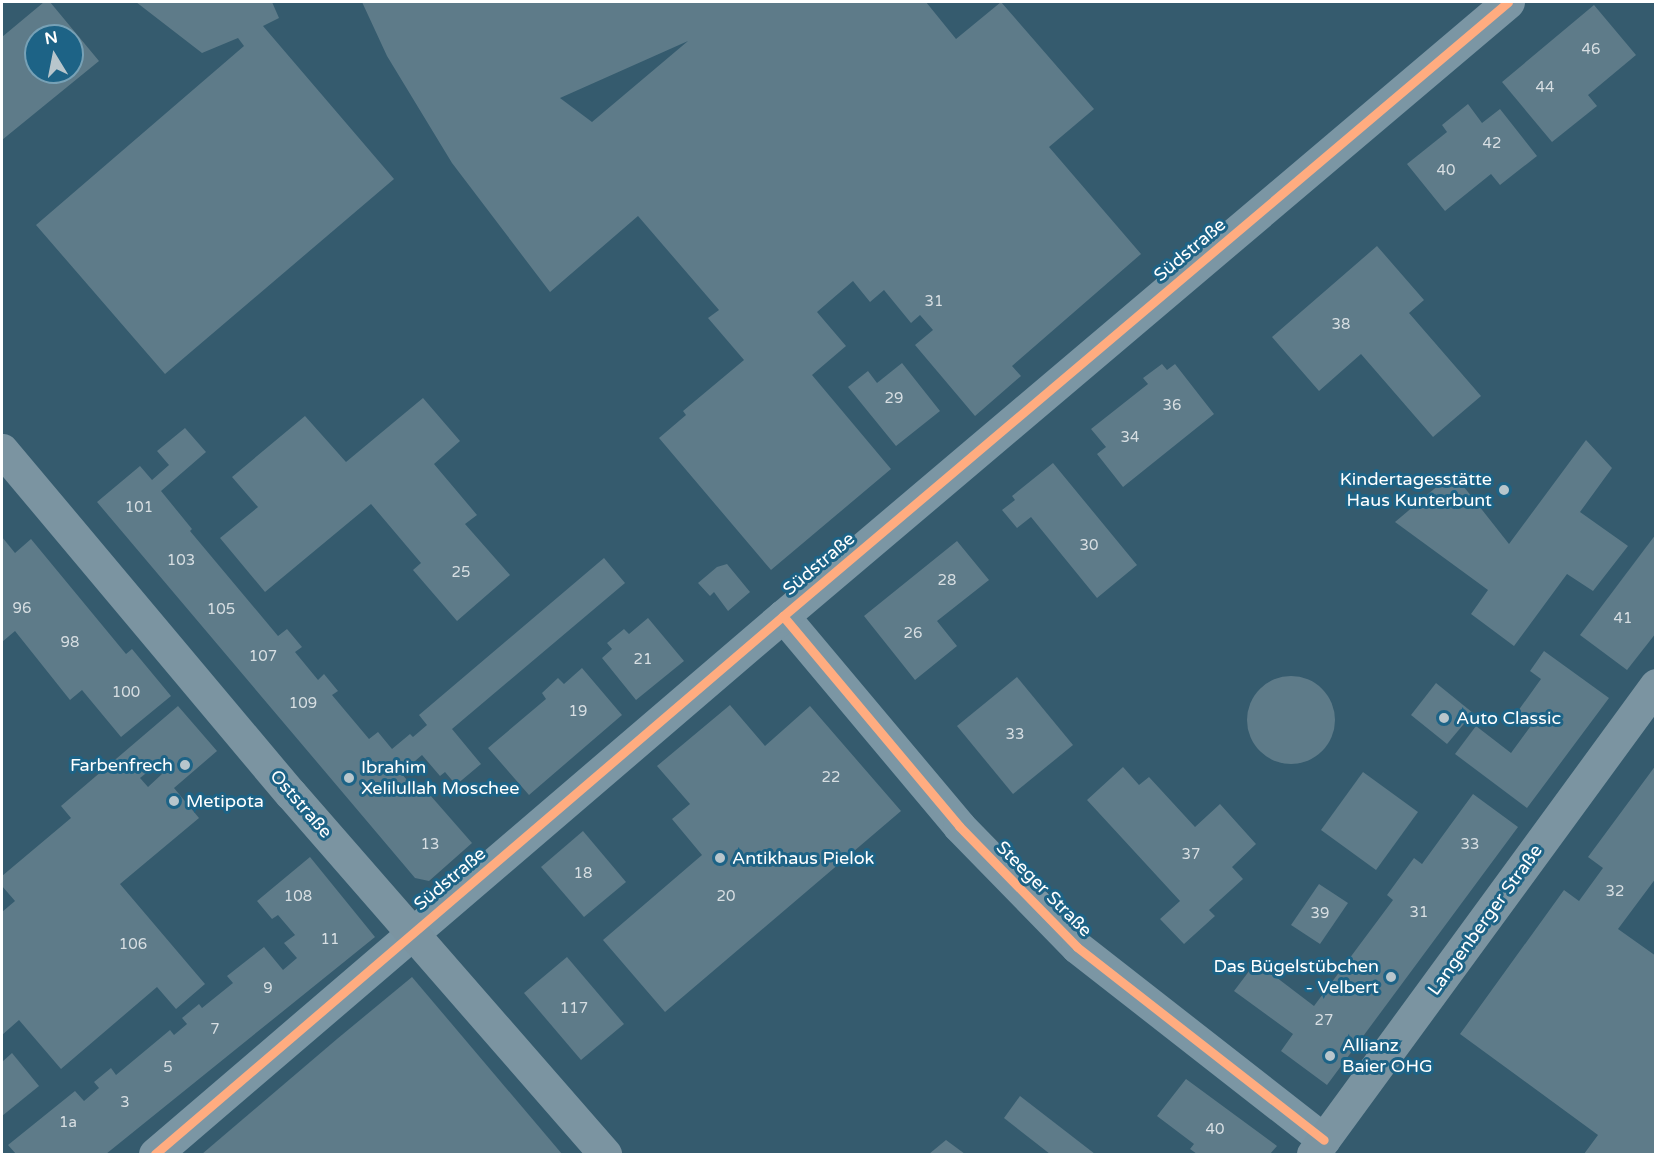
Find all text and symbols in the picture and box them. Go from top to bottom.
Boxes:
north arrow [24,24,84,84]
text: N [43,27,59,49]
house number: 46 [1582,41,1600,59]
house number: 44 [1536,79,1554,97]
house number: 42 [1483,135,1501,153]
house number: 40 [1437,162,1455,180]
street label: Südstraße [1150,214,1230,286]
house number: 31 [925,293,943,311]
house number: 38 [1332,316,1350,334]
house number: 29 [885,390,903,408]
house number: 36 [1163,397,1181,415]
house number: 34 [1121,429,1139,447]
place label: Kindertagesstätte Haus Kunterbunt [1340,469,1492,512]
marker: Kindertagesstätte Haus Kunterbunt [1497,483,1511,497]
house number: 101 [125,499,153,517]
street label: Südstraße [779,528,859,600]
house number: 30 [1080,537,1098,555]
house number: 103 [167,552,195,570]
house number: 25 [452,564,470,582]
house number: 28 [938,572,956,590]
house number: 96 [13,600,31,618]
house number: 105 [207,601,235,619]
house number: 41 [1614,610,1632,628]
house number: 26 [904,625,922,643]
house number: 98 [61,634,79,652]
house number: 107 [249,648,277,666]
house number: 21 [634,651,652,669]
house number: 100 [112,684,140,702]
house number: 109 [289,695,317,713]
house number: 19 [569,703,587,721]
place label: Auto Classic [1456,707,1561,729]
marker: Auto Classic [1437,711,1451,725]
house number: 33 [1006,726,1024,744]
place label: Farbenfrech [70,754,173,776]
place label: Ibrahim Xelilullah Moschee [361,757,519,800]
marker: Farbenfrech [178,758,192,772]
street label: Oststraße [265,765,337,843]
house number: 22 [822,769,840,787]
marker: Ibrahim Xelilullah Moschee [342,771,356,785]
place label: Metipota [186,790,264,812]
marker: Metipota [167,794,181,808]
house number: 13 [421,836,439,854]
house number: 33 [1461,836,1479,854]
street label: Steeger Straße [992,837,1096,941]
street label: Langenberger Straße [1423,840,1547,1000]
street label: Südstraße [410,843,490,915]
house number: 37 [1182,846,1200,864]
place label: Antikhaus Pielok [732,847,874,869]
marker: Antikhaus Pielok [713,851,727,865]
house number: 18 [574,865,592,883]
house number: 32 [1606,883,1624,901]
house number: 108 [284,888,312,906]
house number: 20 [717,888,735,906]
house number: 31 [1410,904,1428,922]
house number: 39 [1311,905,1329,923]
house number: 11 [321,931,339,949]
house number: 106 [119,936,147,954]
place label: Das Bügelstübchen - Velbert [1213,956,1379,998]
marker: Das Bügelstübchen - Velbert [1384,970,1398,984]
house number: 9 [263,980,273,998]
house number: 117 [560,1000,588,1018]
house number: 27 [1315,1012,1333,1030]
house number: 7 [210,1021,220,1039]
place label: Allianz Baier OHG [1342,1035,1433,1078]
marker: Allianz Baier OHG [1323,1049,1337,1063]
house number: 5 [163,1059,173,1077]
house number: 3 [120,1094,130,1112]
house number: 1a [59,1114,77,1132]
house number: 40 [1206,1121,1224,1139]

